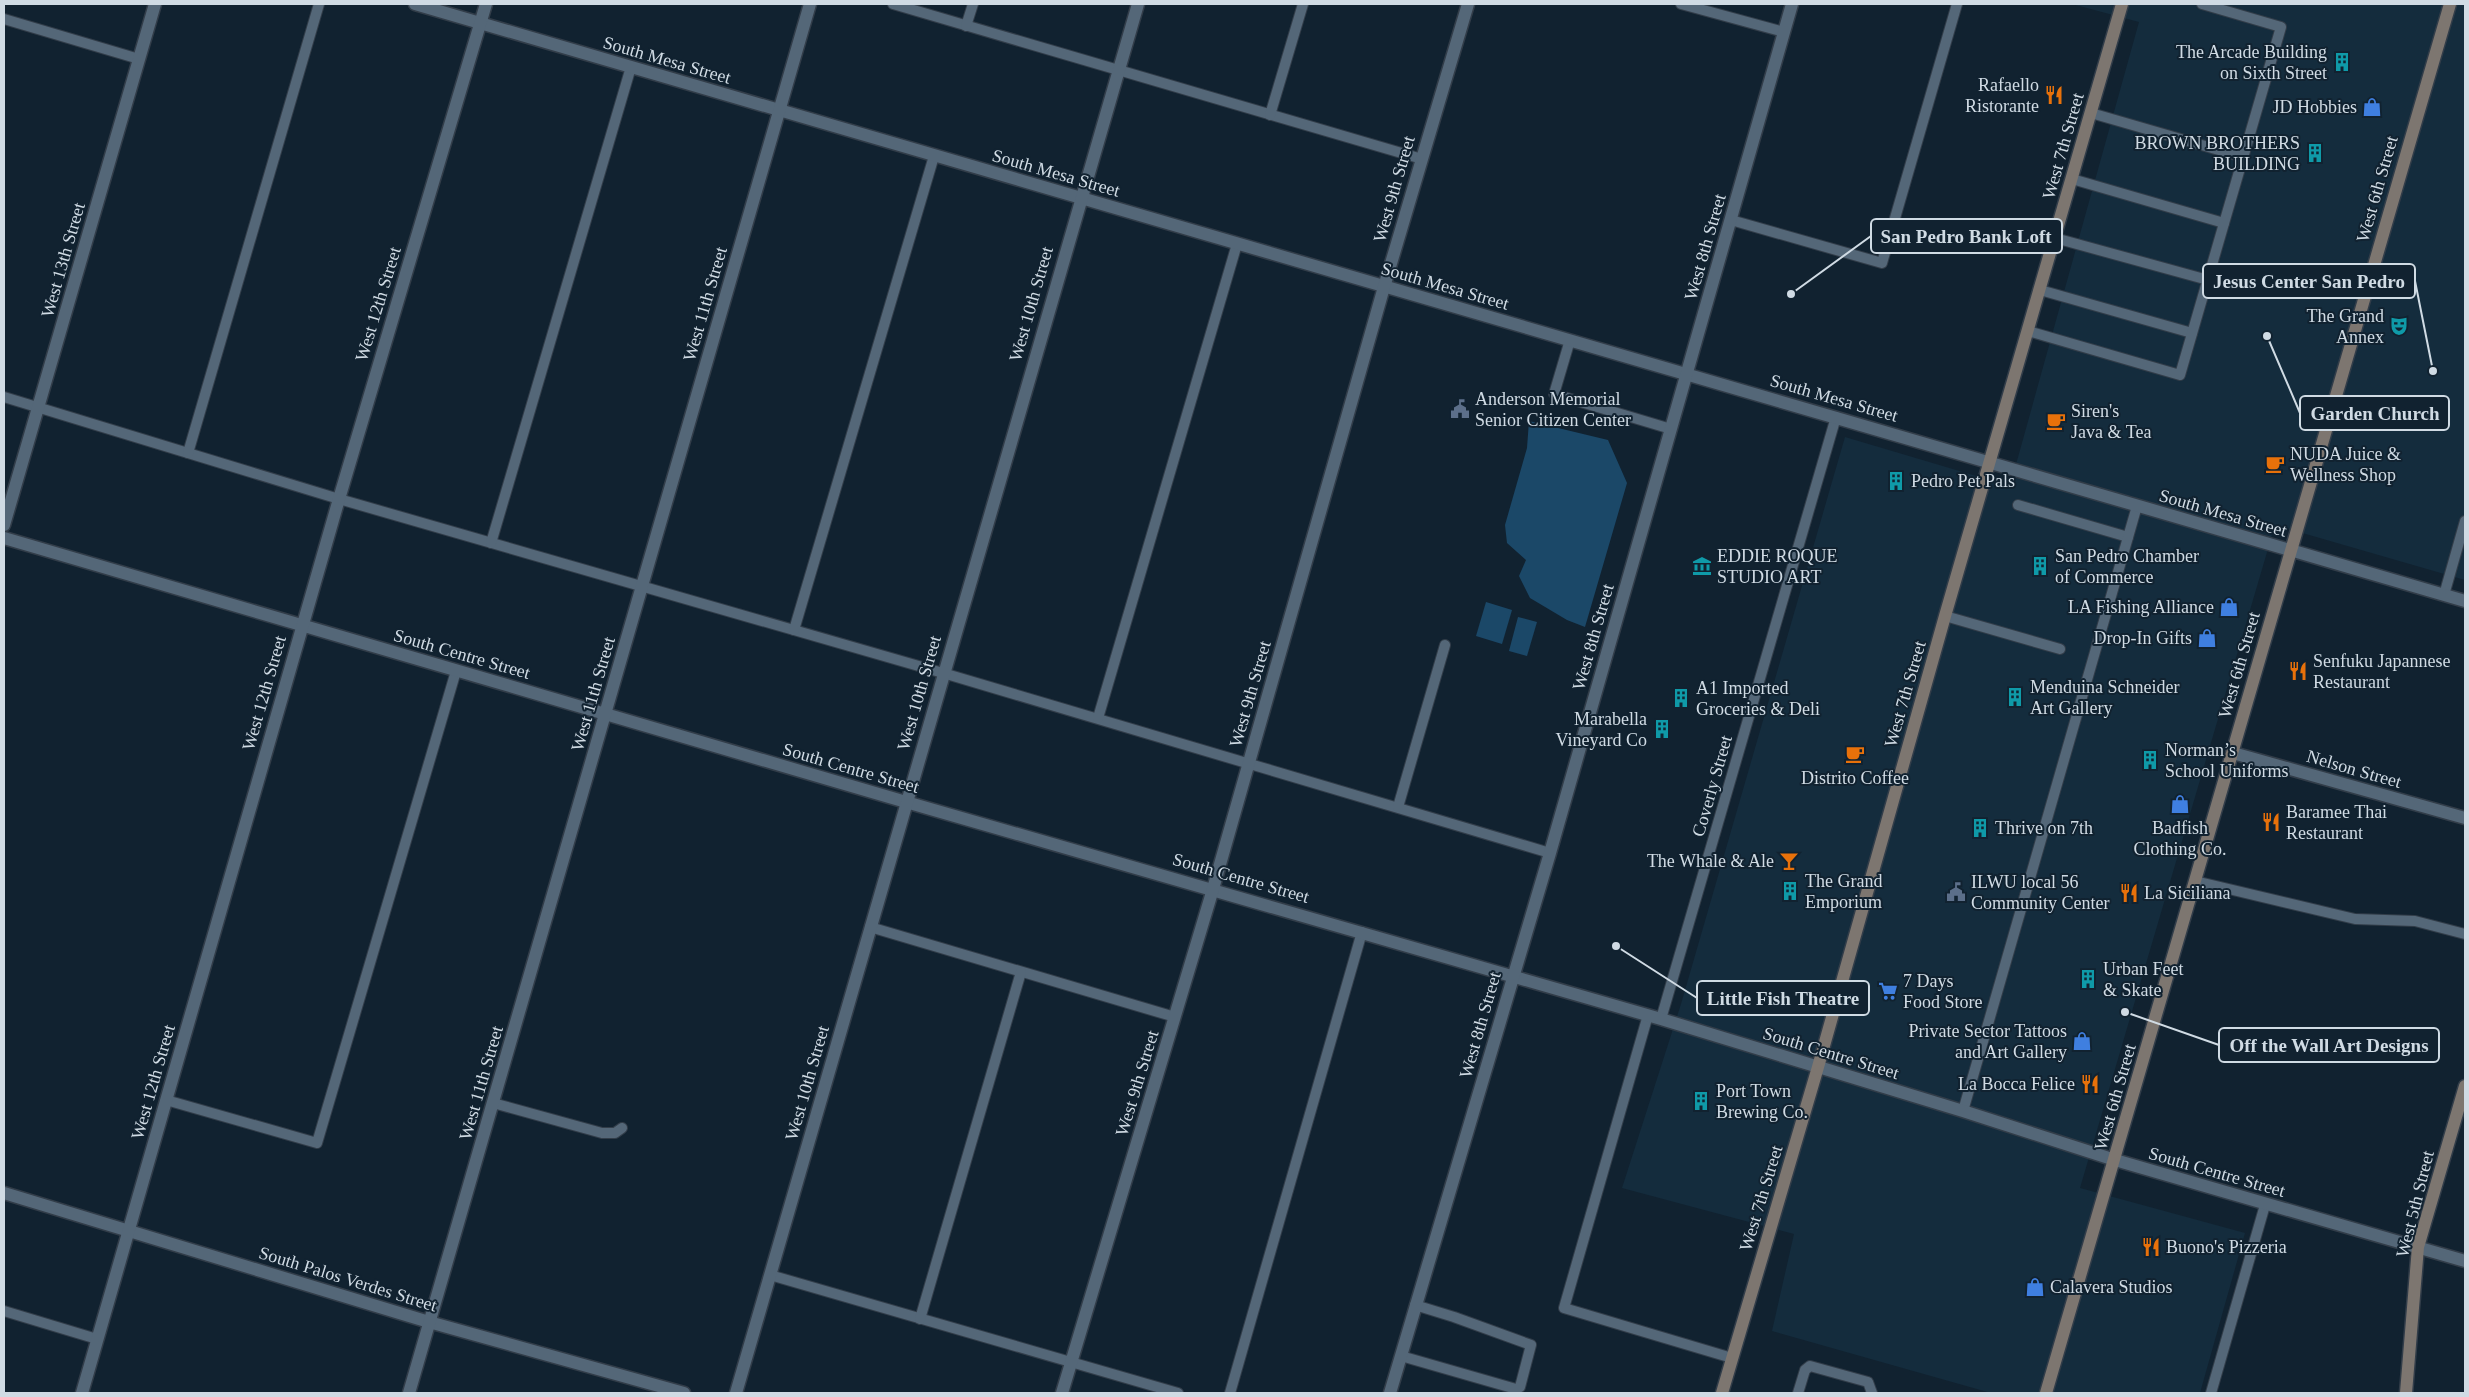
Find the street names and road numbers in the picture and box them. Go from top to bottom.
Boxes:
street label: South Mesa Street [601,32,733,88]
street label: West 7th Street [2038,91,2088,201]
street label: West 9th Street [1369,134,1419,244]
street label: West 6th Street [2352,134,2402,244]
street label: South Mesa Street [990,145,1122,201]
street label: West 8th Street [1680,192,1730,302]
street label: West 13th Street [37,200,89,320]
street label: West 12th Street [351,244,405,364]
street label: West 10th Street [1005,244,1057,364]
street label: West 11th Street [679,245,731,363]
street label: South Mesa Street [1379,258,1511,314]
street label: South Mesa Street [1768,370,1900,426]
street label: South Mesa Street [2157,485,2289,541]
street label: West 8th Street [1568,582,1618,692]
street label: West 6th Street [2214,610,2264,720]
street label: South Centre Street [391,625,533,683]
street label: West 12th Street [238,633,290,753]
street label: West 10th Street [893,633,945,753]
street label: West 11th Street [567,635,619,753]
street label: West 9th Street [1225,639,1275,749]
street label: West 7th Street [1880,639,1930,749]
street label: Coverly Street [1688,733,1736,839]
street label: South Centre Street [780,739,922,797]
street label: Nelson Street [2304,746,2404,792]
street label: South Centre Street [1170,849,1312,907]
street label: West 8th Street [1455,970,1505,1080]
street label: West 12th Street [127,1022,179,1142]
street label: West 10th Street [781,1023,833,1143]
street label: South Centre Street [1761,1023,1901,1083]
street label: West 11th Street [455,1024,507,1142]
street label: West 9th Street [1111,1028,1163,1138]
street label: West 6th Street [2090,1042,2140,1152]
street label: West 7th Street [1735,1143,1787,1253]
street label: South Centre Street [2146,1143,2288,1201]
street label: West 5th Street [2392,1148,2438,1260]
street label: South Palos Verdes Street [257,1242,439,1316]

